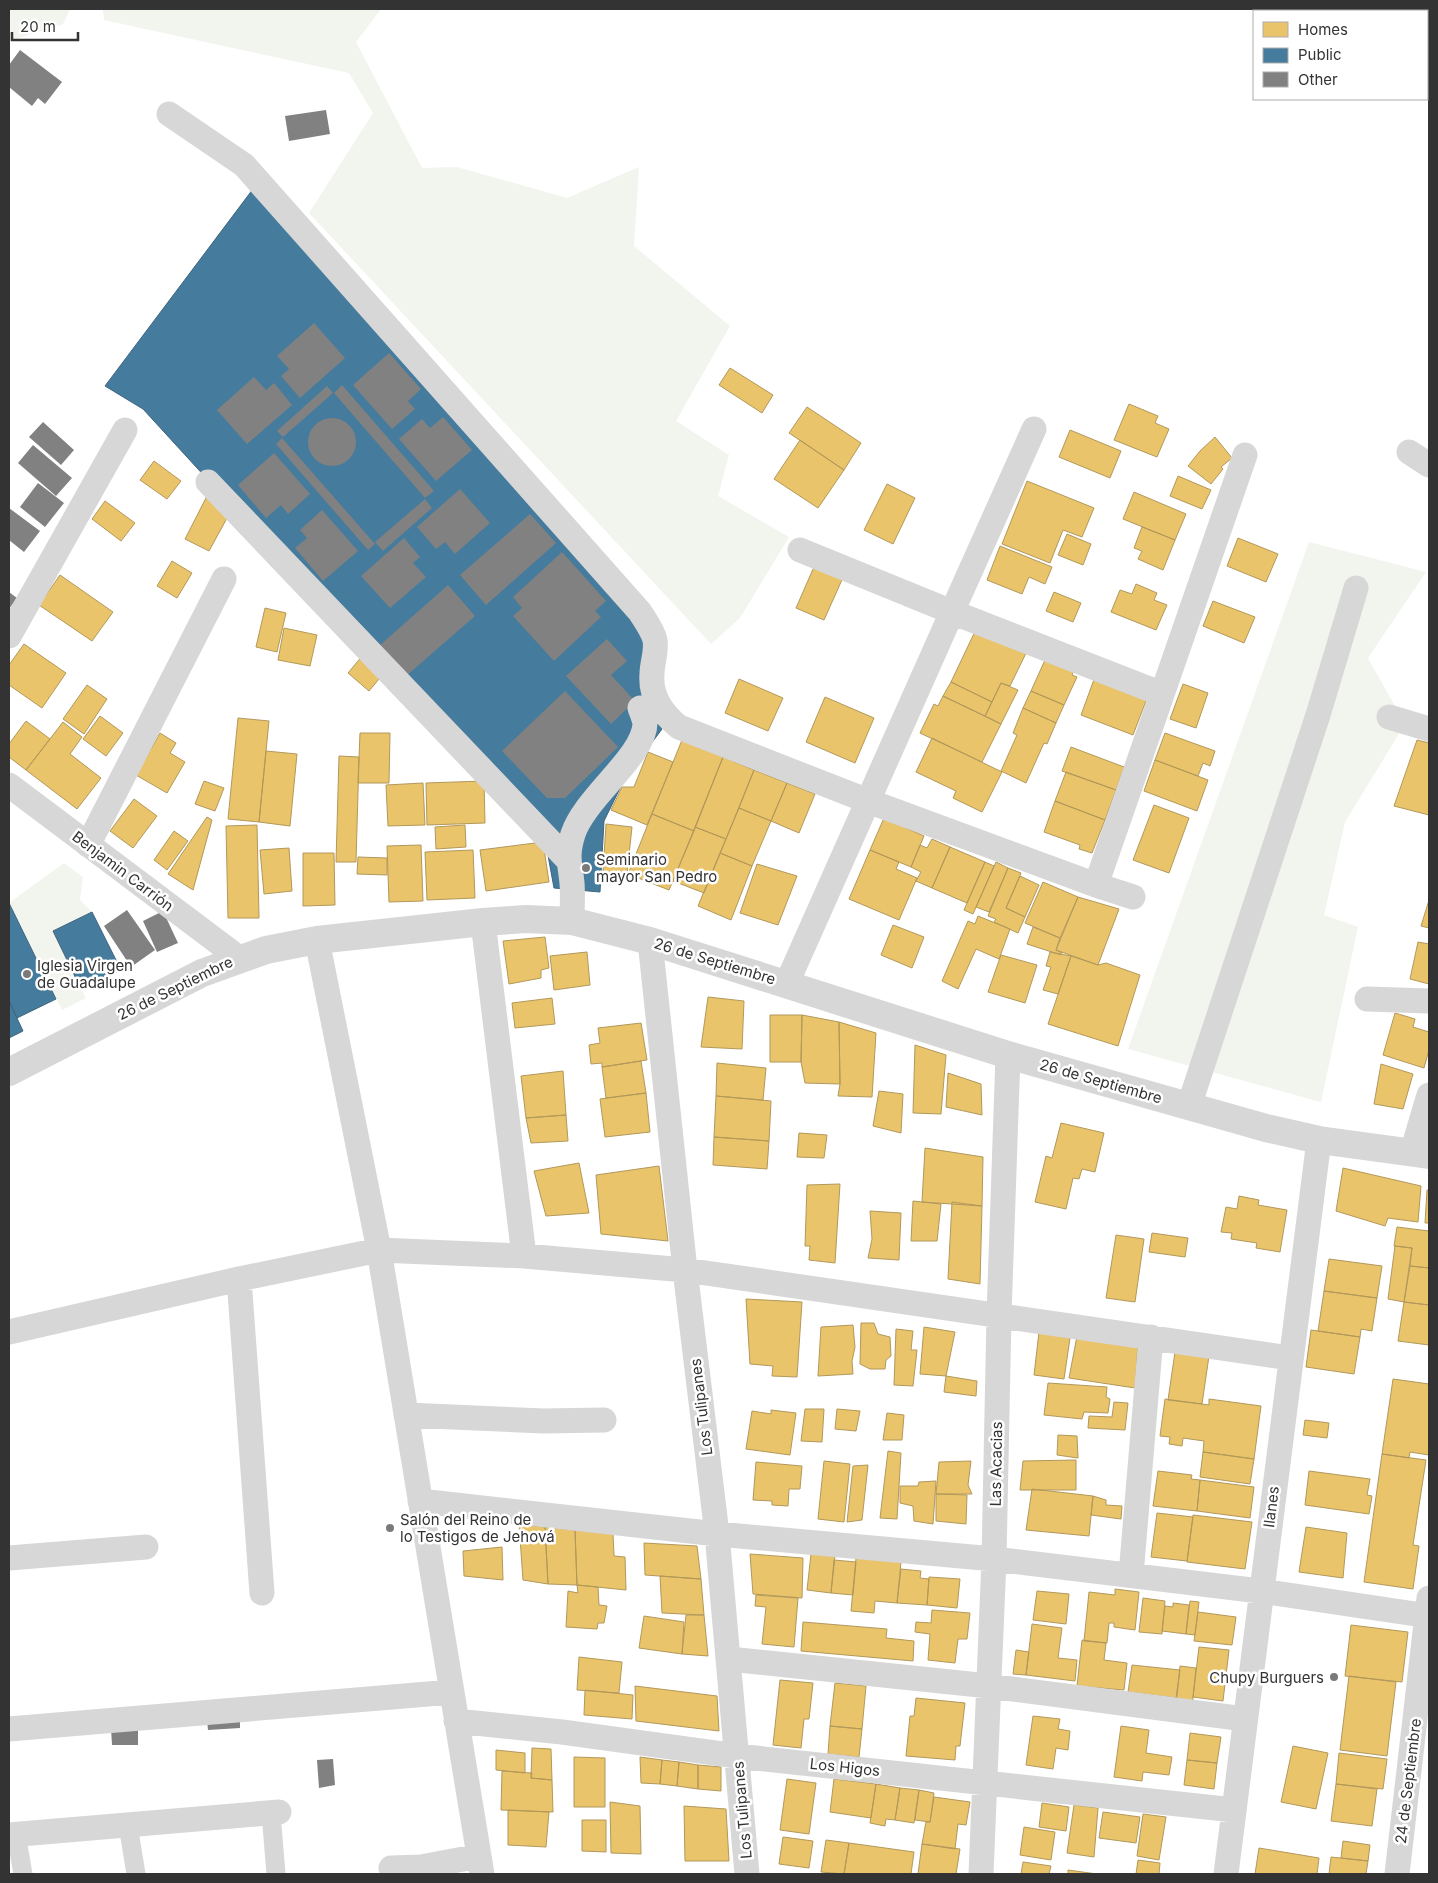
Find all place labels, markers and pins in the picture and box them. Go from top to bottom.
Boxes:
place label: Seminario mayor San Pedro [596,850,717,886]
marker: Seminario mayor San Pedro [580,862,592,874]
place label: Iglesia Virgen de Guadalupe [37,956,136,992]
marker: Iglesia Virgen de Guadalupe [21,968,33,980]
place label: Salón del Reino de lo Testigos de Jehová [400,1510,555,1546]
marker: Salón del Reino de lo Testigos de Jehová [384,1522,396,1534]
place label: Chupy Burguers [1209,1668,1324,1687]
marker: Chupy Burguers [1328,1671,1340,1683]

